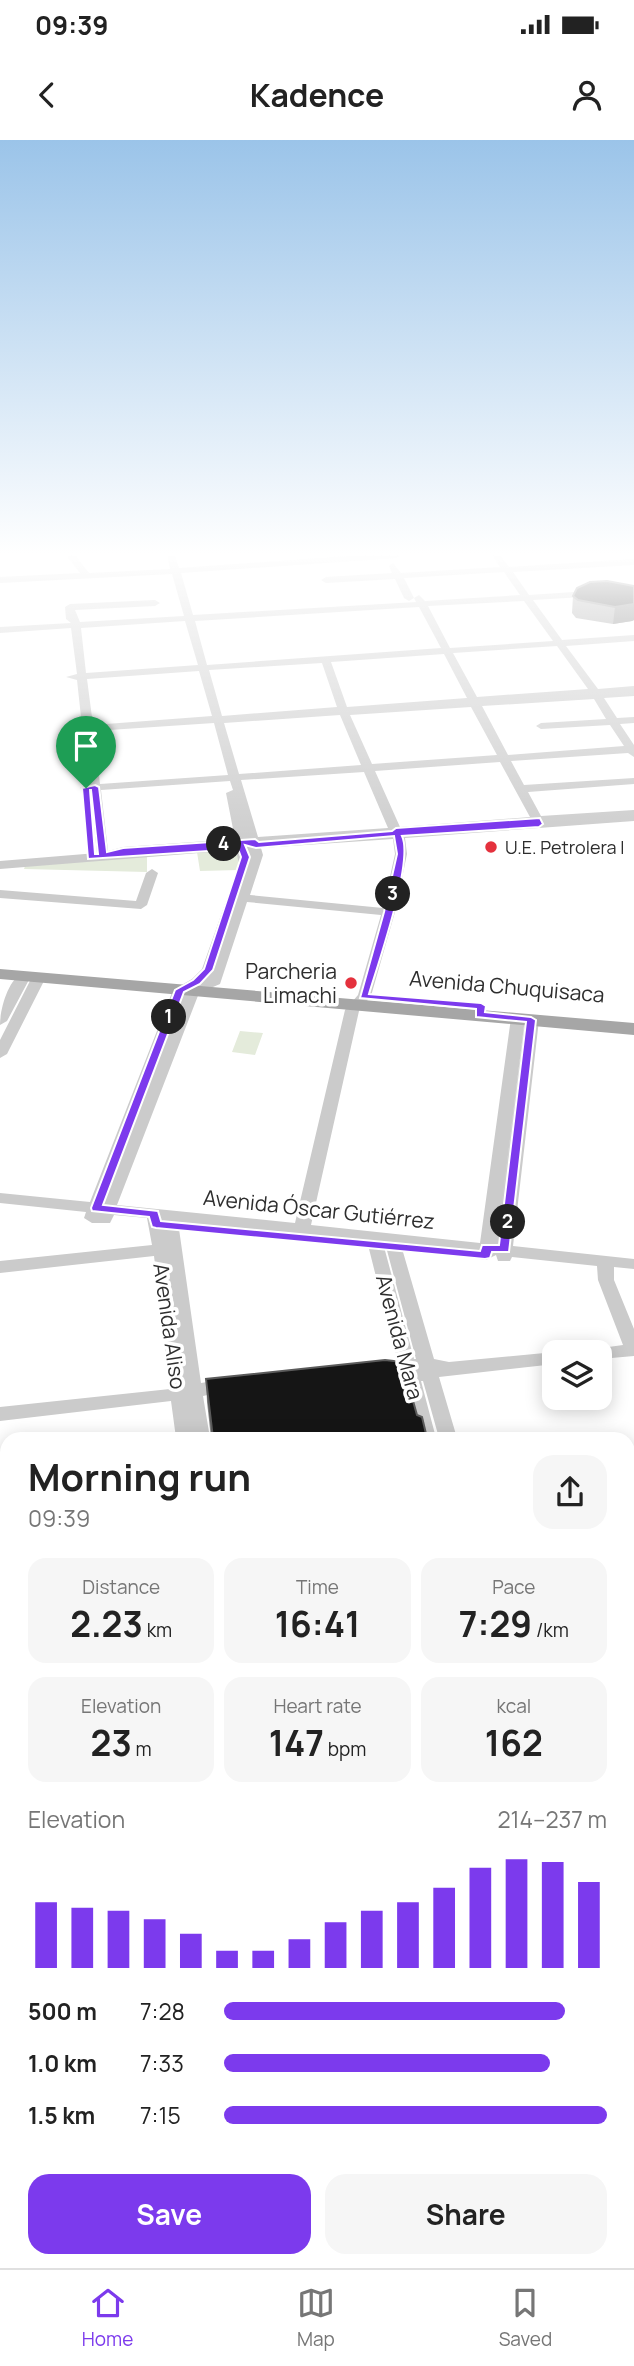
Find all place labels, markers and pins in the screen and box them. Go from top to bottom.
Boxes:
pin [56,716,116,788]
pin: 4 [206,826,242,862]
place label: U.E. Petrolera I [505,835,624,859]
marker: U.E. Petrolera I [483,839,499,855]
pin: 3 [376,876,410,912]
place label: Parcheria Limachi [245,957,337,1009]
marker: Parcheria Limachi [343,975,359,991]
pin: 1 [152,1000,186,1034]
pin: 2 [490,1204,526,1240]

